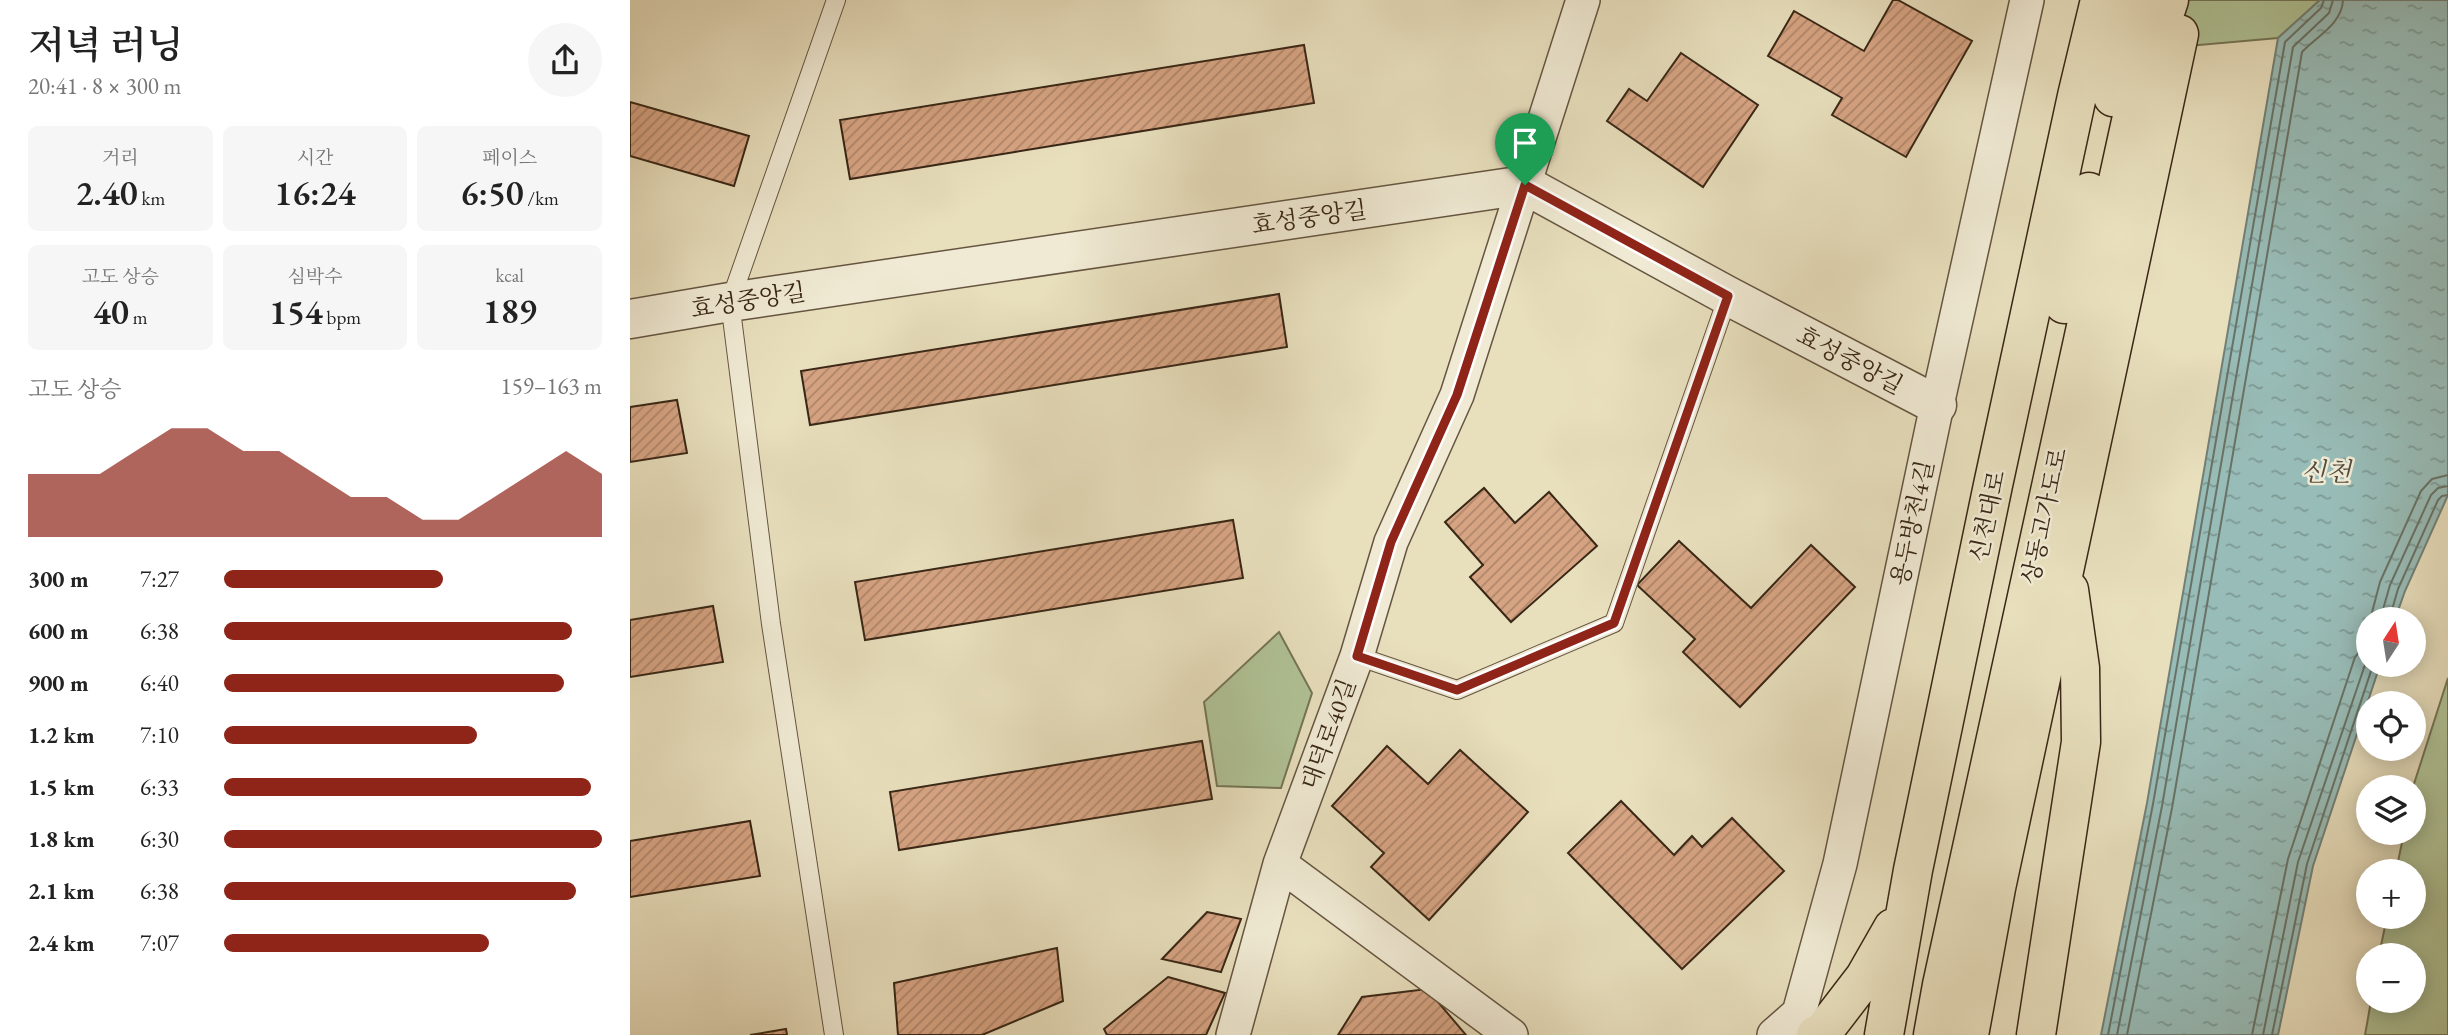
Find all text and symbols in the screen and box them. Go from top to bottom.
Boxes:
text: 저녁 러닝 [28,20,183,69]
button: share [528,23,602,97]
text: 20:41 · 8 × 300 m [28,71,181,101]
pin [1495,113,1555,185]
icon: arrive [1506,124,1544,162]
text: 거리 [102,145,139,170]
text: 시간 [297,145,333,170]
text: 페이스 [482,145,537,170]
text: 2.40 [75,170,138,215]
text: 16:24 [274,170,356,215]
text: 6:50 [460,170,524,215]
text: km [138,186,165,211]
text: /km [524,186,559,211]
street label: 효성중앙길 [1249,194,1369,240]
text: kcal [495,263,524,288]
text: 고도 상승 [82,264,159,289]
text: 심박수 [287,264,343,289]
street label: 효성중앙길 [688,276,808,324]
text: 189 [483,288,537,333]
text: 40 [93,289,129,334]
text: 154 [269,289,323,334]
text: m [129,305,148,330]
text: bpm [323,305,361,330]
street label: 효성중앙길 [1792,319,1908,401]
text: 159–163 m [501,371,602,401]
text: 고도 상승 [28,374,121,404]
street label: 상동고가도로 [2014,445,2074,587]
water label: 신천 [2301,455,2353,489]
street label: 용두방천4길 [1884,457,1940,589]
street label: 신천대로 [1962,467,2012,565]
text: 300 m [28,564,89,594]
text: 7:27 [140,564,179,594]
north arrow [2356,607,2426,677]
map controls [2356,607,2426,1013]
text: 600 m [28,616,89,646]
text: 6:38 [140,616,179,646]
text: 900 m [28,668,89,698]
text: 6:40 [140,668,179,698]
street label: 대덕로40길 [1294,674,1362,794]
button: locate [2356,691,2426,761]
text: 1.2 km [28,720,95,750]
text: 7:10 [140,720,179,750]
text: 1.5 km [28,772,95,802]
text: 6:33 [140,772,179,802]
button: layers [2356,775,2426,845]
text: 1.8 km [28,824,95,854]
text: 6:30 [140,824,179,854]
button: + [2356,859,2426,929]
text: 2.1 km [28,876,95,906]
text: 6:38 [140,876,179,906]
text: 2.4 km [28,928,95,958]
text: 7:07 [140,928,179,958]
button: − [2356,943,2426,1013]

